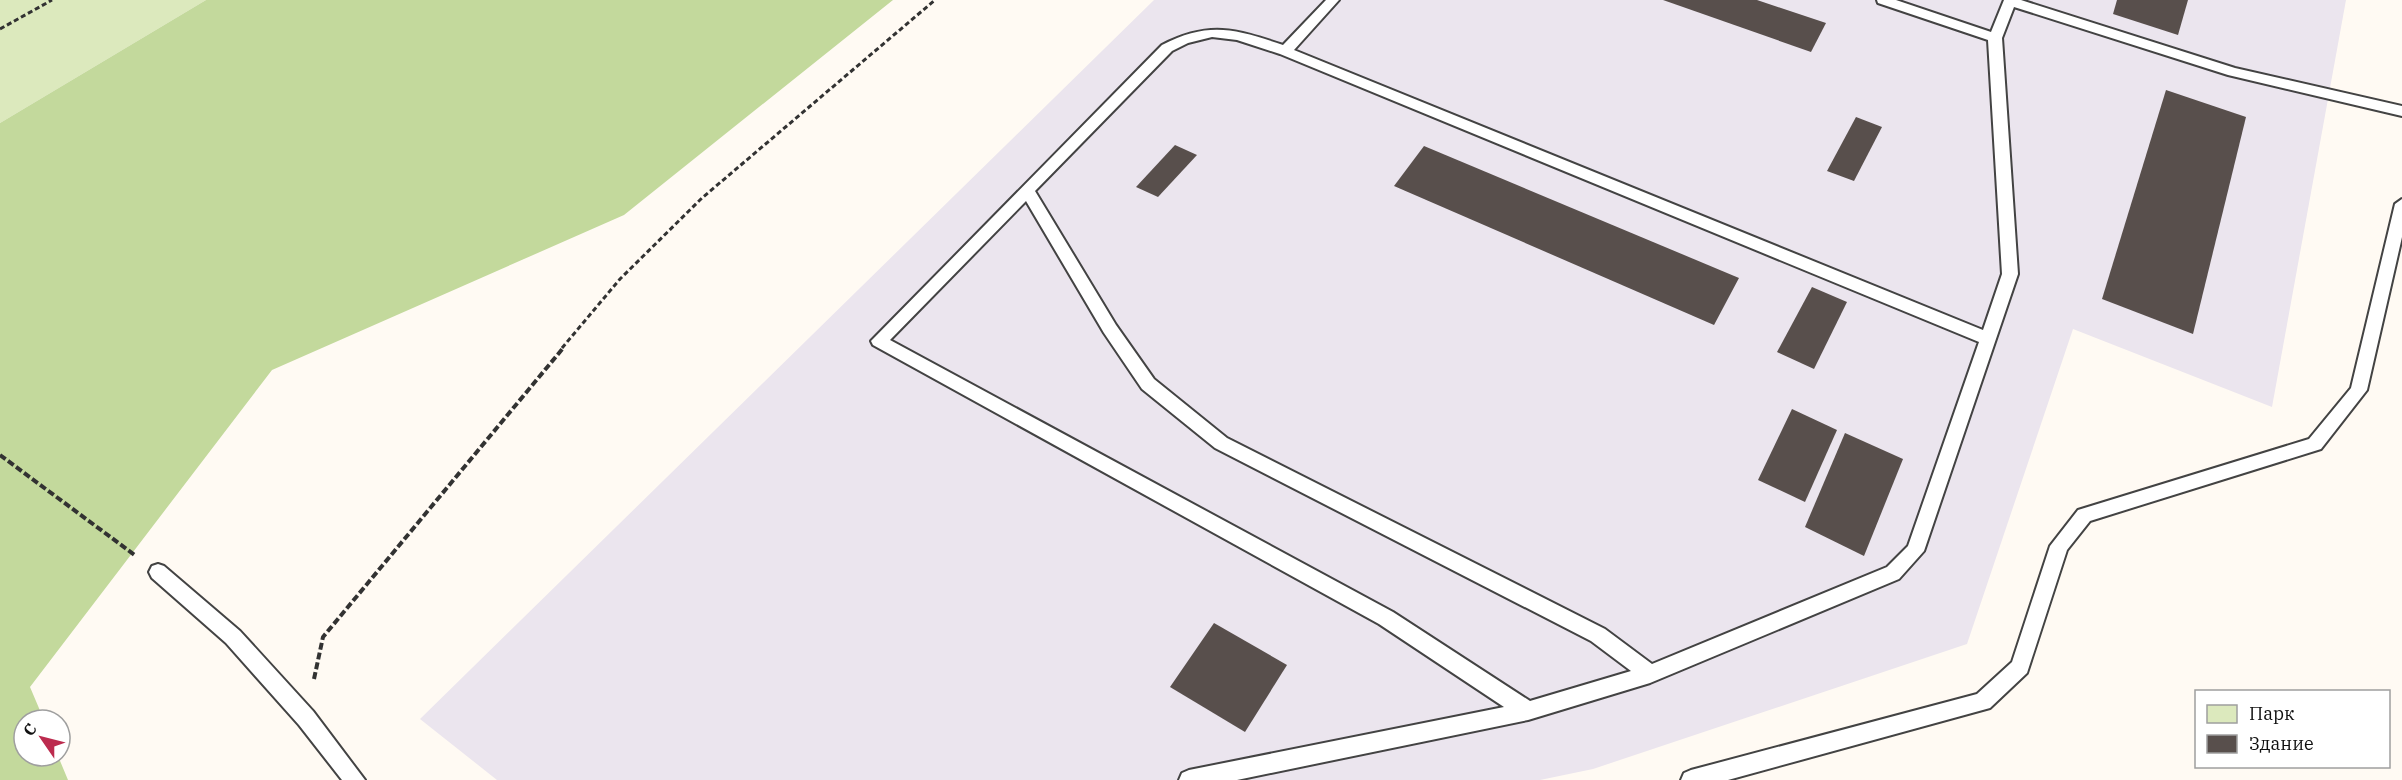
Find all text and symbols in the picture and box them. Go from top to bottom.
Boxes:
legend [2195,690,2390,768]
text: Парк [2249,702,2295,725]
north arrow [12,708,72,768]
text: С [18,719,41,739]
text: Здание [2249,732,2314,755]

